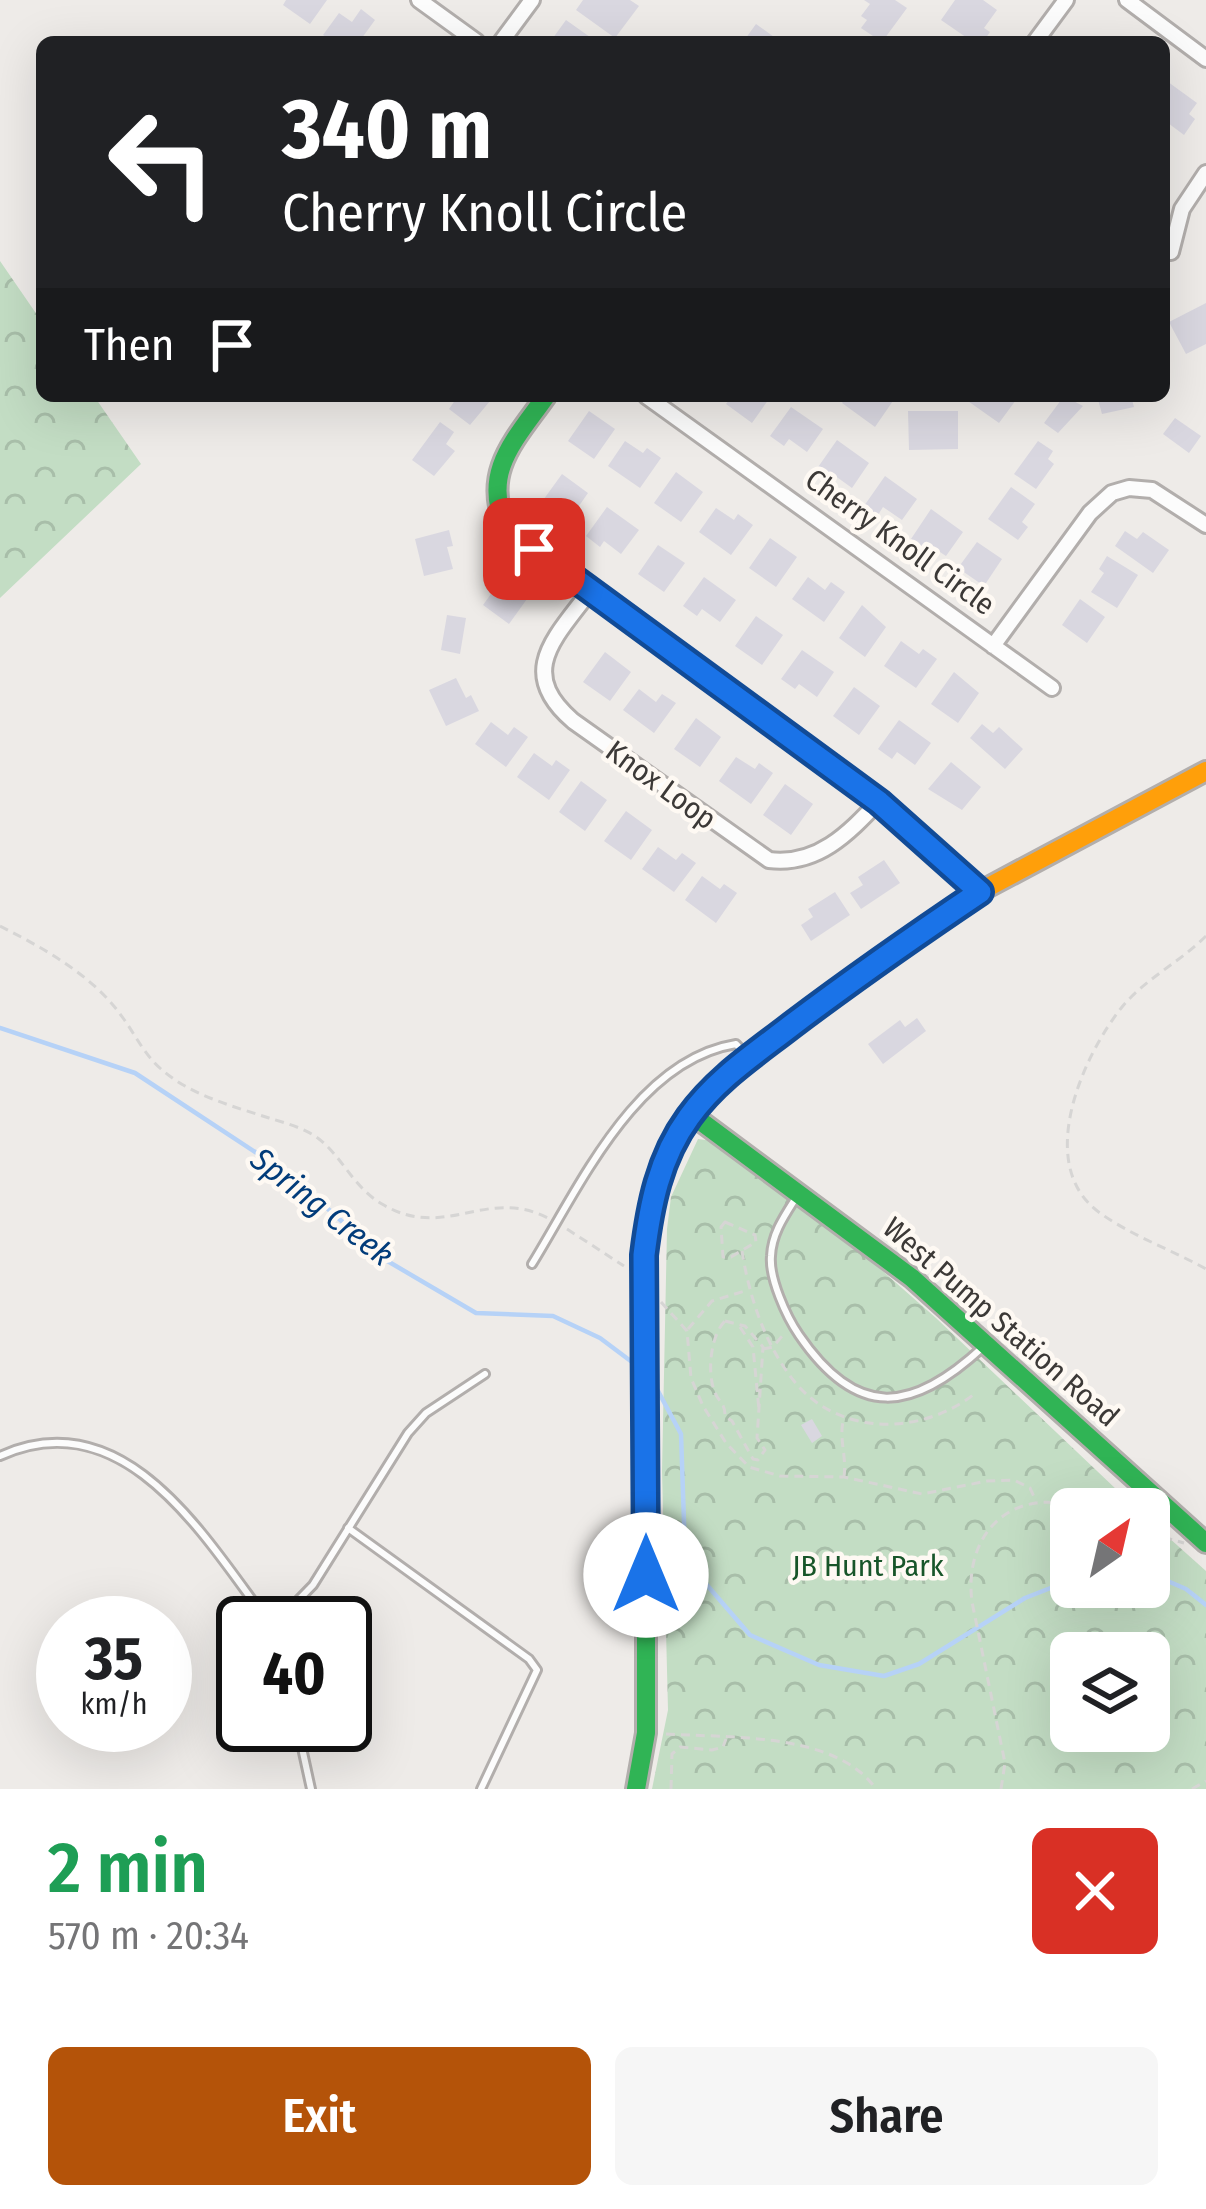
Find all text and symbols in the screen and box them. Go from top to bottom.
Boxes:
text: 340 m [282,79,492,180]
icon: left [84,84,240,240]
text: Cherry Knoll Circle [282,181,687,245]
icon: arrive [199,312,265,378]
text: Then [84,318,175,372]
street label: Cherry Knoll Circle [798,461,1002,623]
pin [483,498,585,600]
icon: arrive [501,516,567,582]
street label: Knox Loop [599,733,723,837]
water label: Spring Creek [242,1138,401,1275]
street label: West Pump Station Road [876,1210,1126,1434]
north arrow [1050,1488,1170,1608]
map controls [1050,1488,1170,1752]
position arrow [583,1512,709,1638]
park label: JB Hunt Park [792,1548,944,1584]
speed limit sign: 40 [216,1596,372,1752]
text: 35 [85,1623,143,1695]
button: layers [1050,1632,1170,1752]
text: km/h [81,1686,147,1722]
text: 2 min [48,1825,208,1911]
button: close [1032,1828,1158,1954]
text: 570 m · 20:34 [48,1913,249,1959]
button: Exit [48,2047,591,2185]
button: Share [615,2047,1158,2185]

